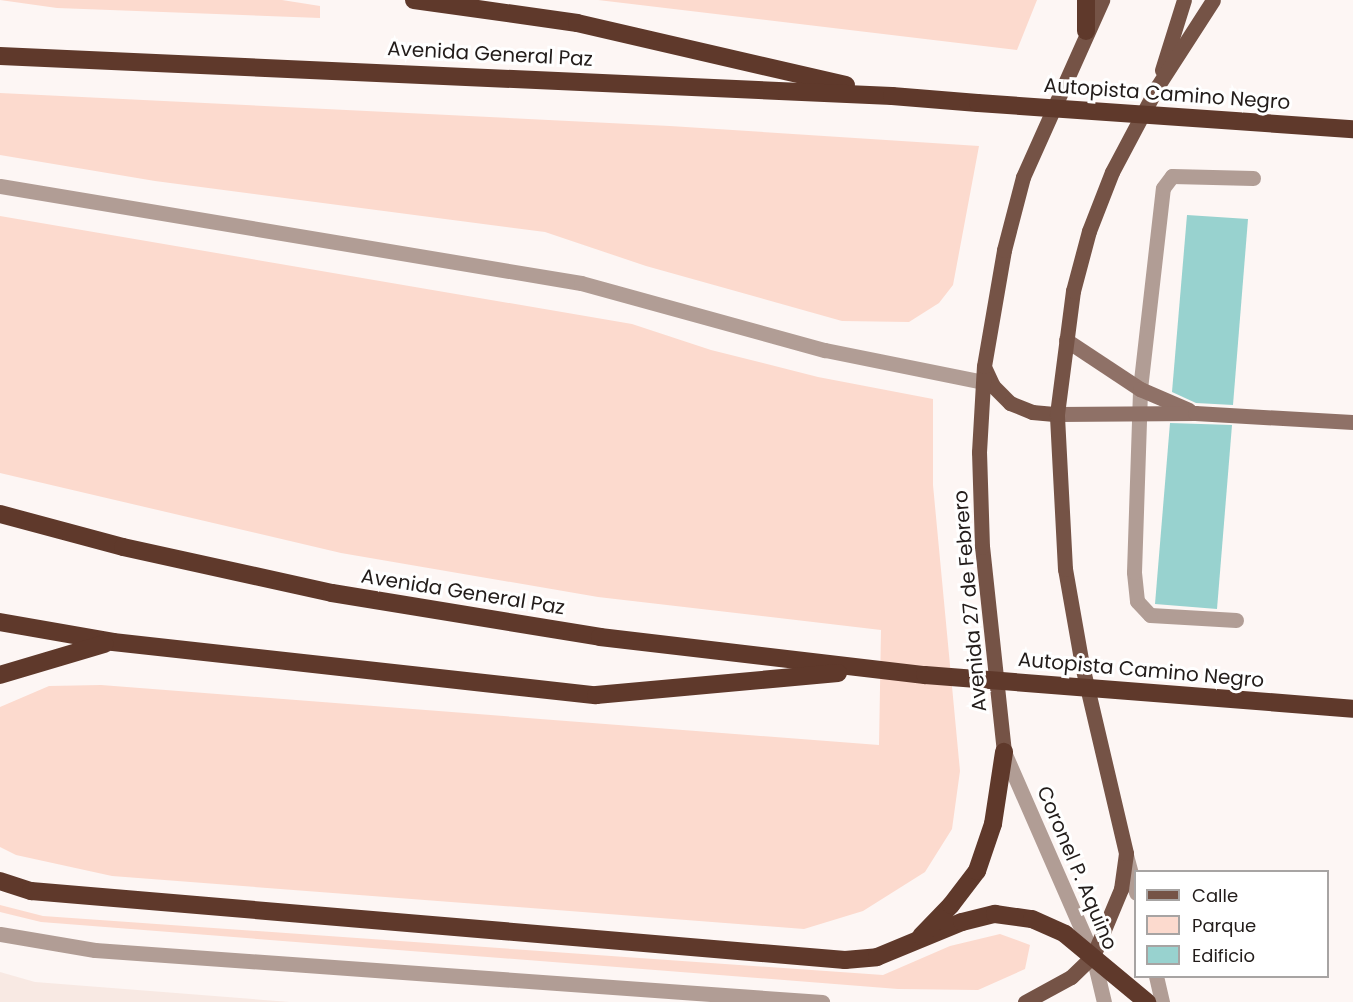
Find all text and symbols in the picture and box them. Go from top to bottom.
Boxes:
street label: Avenida General Paz [387,37,593,71]
street label: Autopista Camino Negro [1043,73,1291,115]
street label: Avenida 27 de Febrero [948,489,992,713]
street label: Avenida General Paz [359,564,567,620]
street label: Autopista Camino Negro [1017,647,1265,693]
street label: Coronel P. Aquino [1032,783,1122,953]
legend [1134,870,1329,978]
text: Calle [1192,883,1238,908]
text: Parque [1192,913,1256,938]
text: Edificio [1192,943,1255,968]

